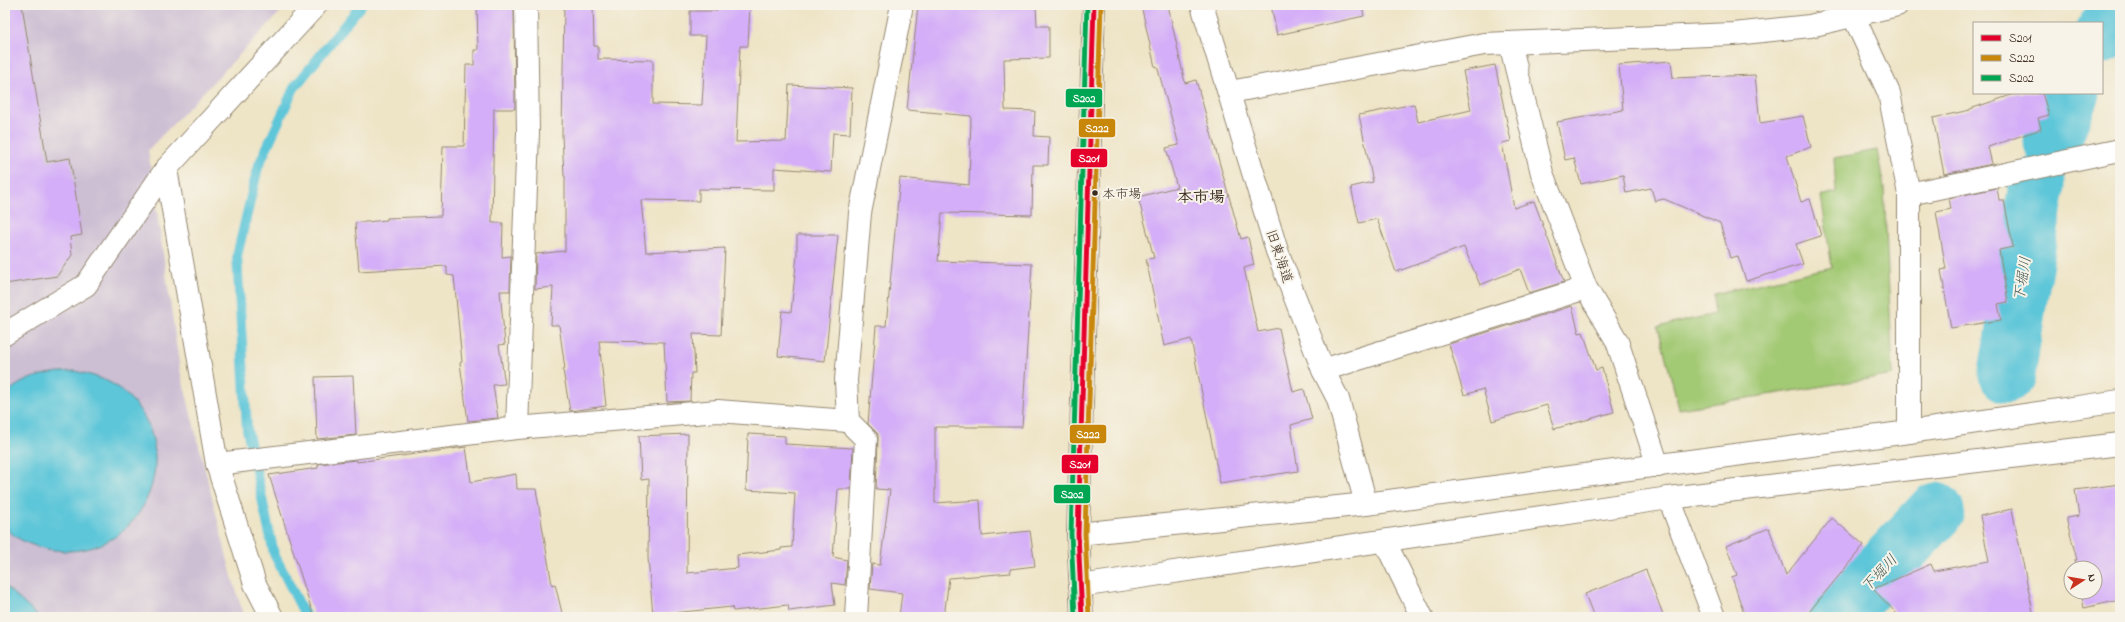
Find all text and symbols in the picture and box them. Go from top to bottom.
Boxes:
legend [1973,22,2103,94]
text: S201 [2009,30,2032,48]
text: S222 [2009,50,2035,68]
text: S202 [2009,70,2034,88]
line badge: S202 [1065,88,1103,108]
text: S202 [1073,91,1096,107]
line badge: S222 [1078,118,1116,138]
text: S222 [1085,121,1109,137]
line badge: S201 [1070,148,1108,168]
text: S201 [1079,151,1100,167]
place label: 本市場 [1102,185,1141,204]
district label: 本市場 [1177,186,1225,210]
marker: 本市場 [1090,188,1100,198]
street label: 旧東海道 [1260,227,1298,286]
water label: 下堀川 [2009,255,2037,303]
line badge: S222 [1069,424,1107,444]
text: S222 [1076,427,1100,443]
line badge: S201 [1061,454,1099,474]
text: S201 [1070,457,1091,473]
line badge: S202 [1053,484,1091,504]
text: S202 [1061,487,1084,503]
water label: 下堀川 [1856,550,1903,598]
north arrow [2063,560,2103,600]
text: N [2083,573,2100,583]

